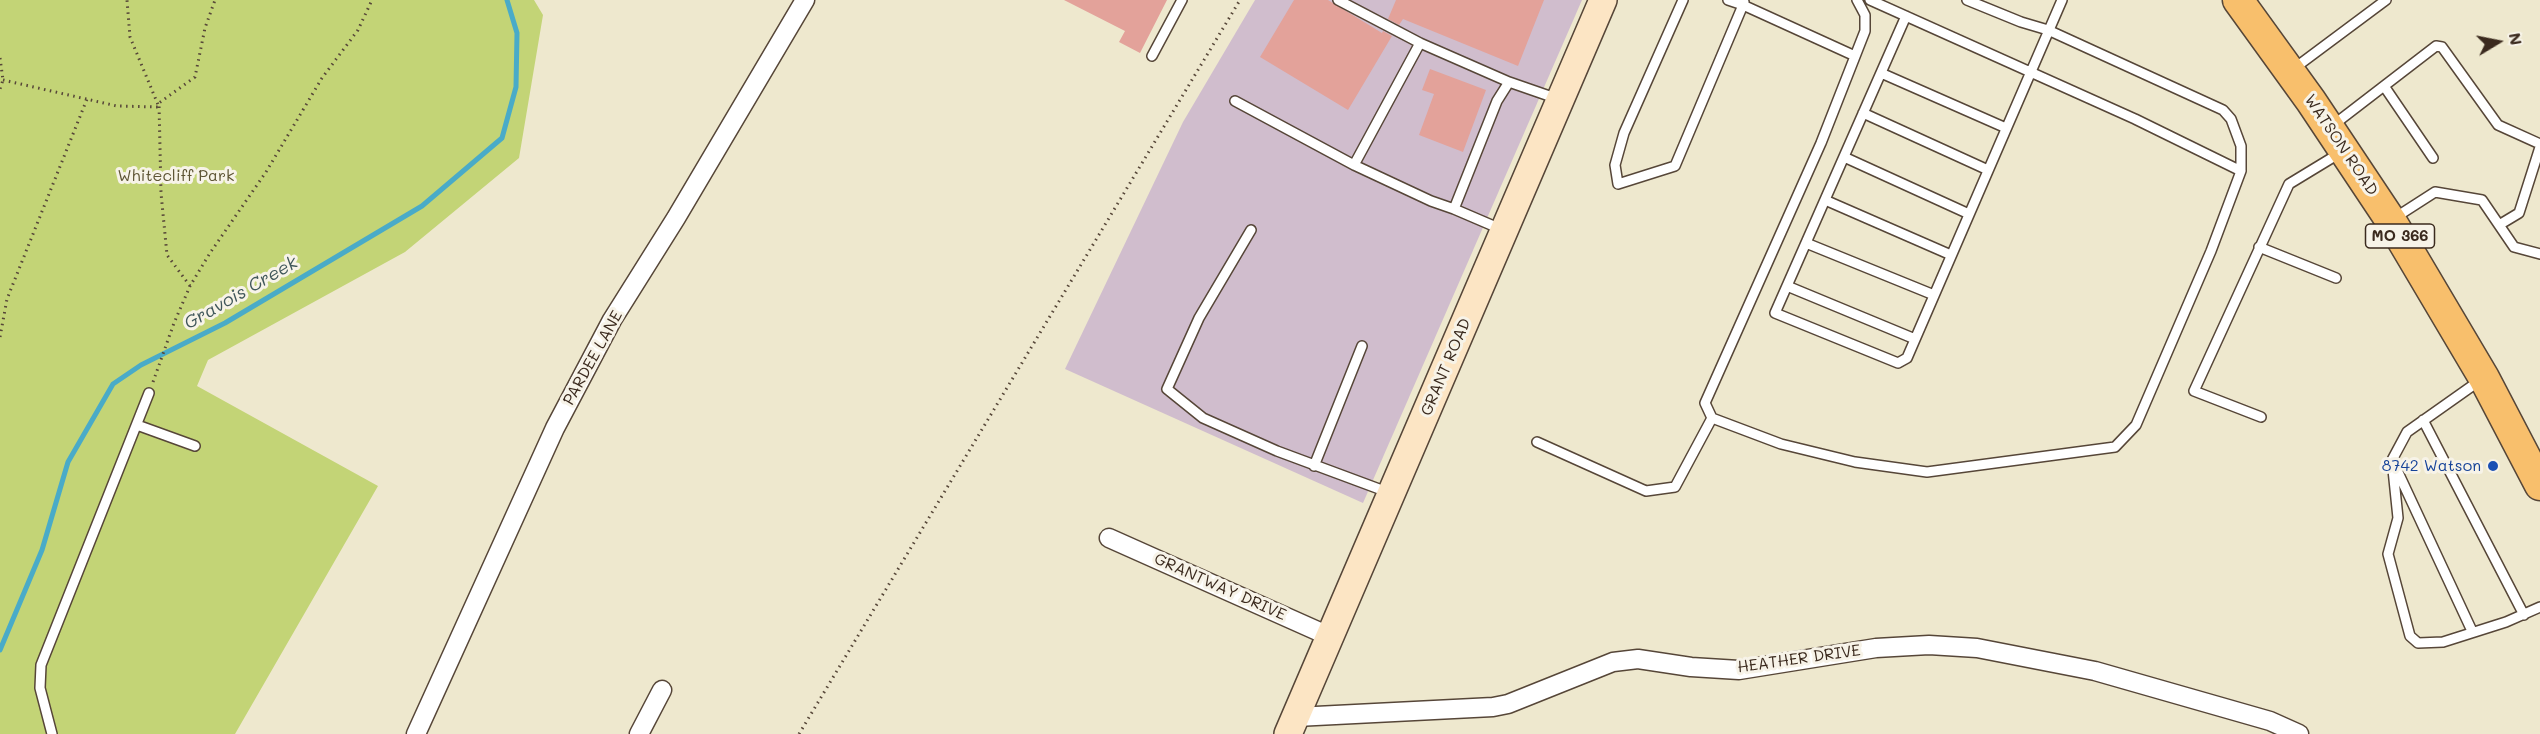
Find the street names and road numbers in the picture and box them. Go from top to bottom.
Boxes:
street label: WATSON ROAD [2300,91,2382,199]
road number: MO 366 [2366,224,2434,248]
street label: PARDEE LANE [559,308,627,408]
street label: GRANT ROAD [1417,315,1475,419]
street label: GRANTWAY DRIVE [1151,549,1289,625]
street label: HEATHER DRIVE [1736,641,1862,677]

